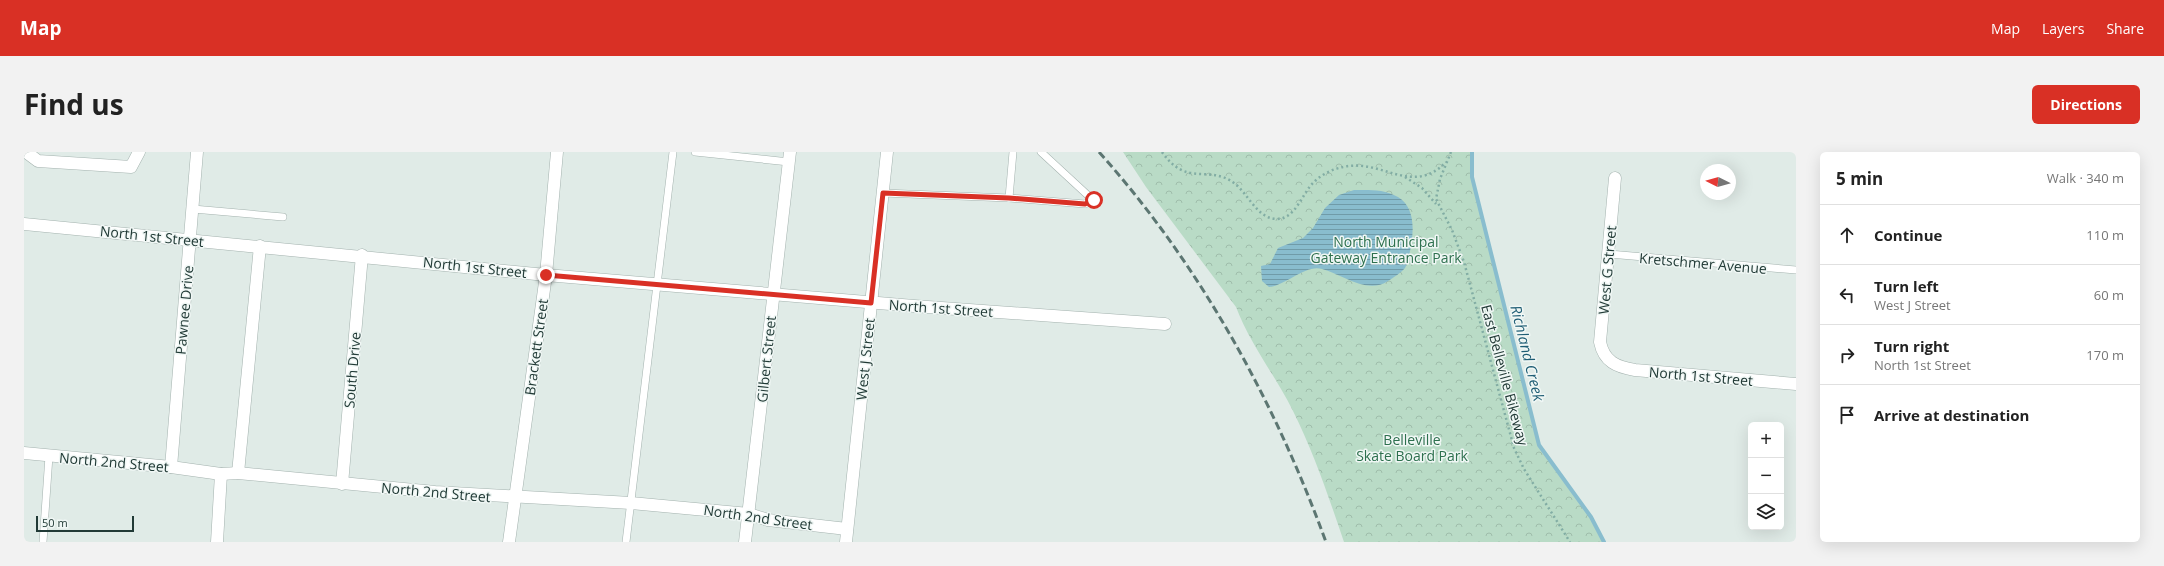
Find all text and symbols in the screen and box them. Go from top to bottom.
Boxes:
text: Map [20,15,61,41]
text: Map [1991,19,2020,38]
text: Layers [2042,19,2084,38]
text: Share [2106,19,2144,38]
text: Find us [24,85,124,123]
button: Directions [2032,85,2140,124]
north arrow [1700,164,1736,200]
text: 5 min [1836,167,1883,190]
text: Walk · 340 m [2047,169,2124,187]
route start [1085,191,1103,209]
street label: North 1st Street [99,221,205,251]
icon: ahead [1836,224,1858,246]
street label: West G Street [1594,225,1620,315]
text: Continue [1874,225,1942,245]
text: 110 m [2086,226,2124,244]
park label: North Municipal Gateway Entrance Park [1310,232,1462,267]
street label: Kretschmer Avenue [1638,248,1768,278]
street label: North 1st Street [422,252,528,282]
street label: Pawnee Drive [171,265,197,355]
route end [537,266,555,284]
text: Turn left [1874,276,1939,296]
icon: left [1836,284,1858,306]
text: 60 m [2094,286,2124,304]
street label: North 1st Street [888,295,994,321]
text: West J Street [1874,296,1951,314]
street label: Brackett Street [520,298,552,396]
street label: East Belleville Bikeway [1477,302,1533,449]
water label: Richland Creek [1506,303,1550,404]
street label: Gilbert Street [752,315,780,403]
street label: West J Street [851,317,879,401]
street label: South Drive [339,331,365,409]
text: Turn right [1874,336,1949,356]
icon: right [1836,344,1858,366]
text: 170 m [2086,346,2124,364]
text: North 1st Street [1874,356,1971,374]
street label: North 1st Street [1648,362,1754,390]
icon: arrive [1836,404,1858,426]
text: Arrive at destination [1874,405,2029,425]
map controls [1748,422,1784,530]
button: + [1748,422,1784,458]
park label: Belleville Skate Board Park [1356,430,1469,465]
street label: North 2nd Street [58,448,170,476]
button: − [1748,458,1784,494]
street label: North 2nd Street [380,478,492,506]
button: layers [1748,494,1784,530]
street label: North 2nd Street [702,500,814,534]
scale bar [36,514,134,533]
text: 50 m [42,515,68,530]

